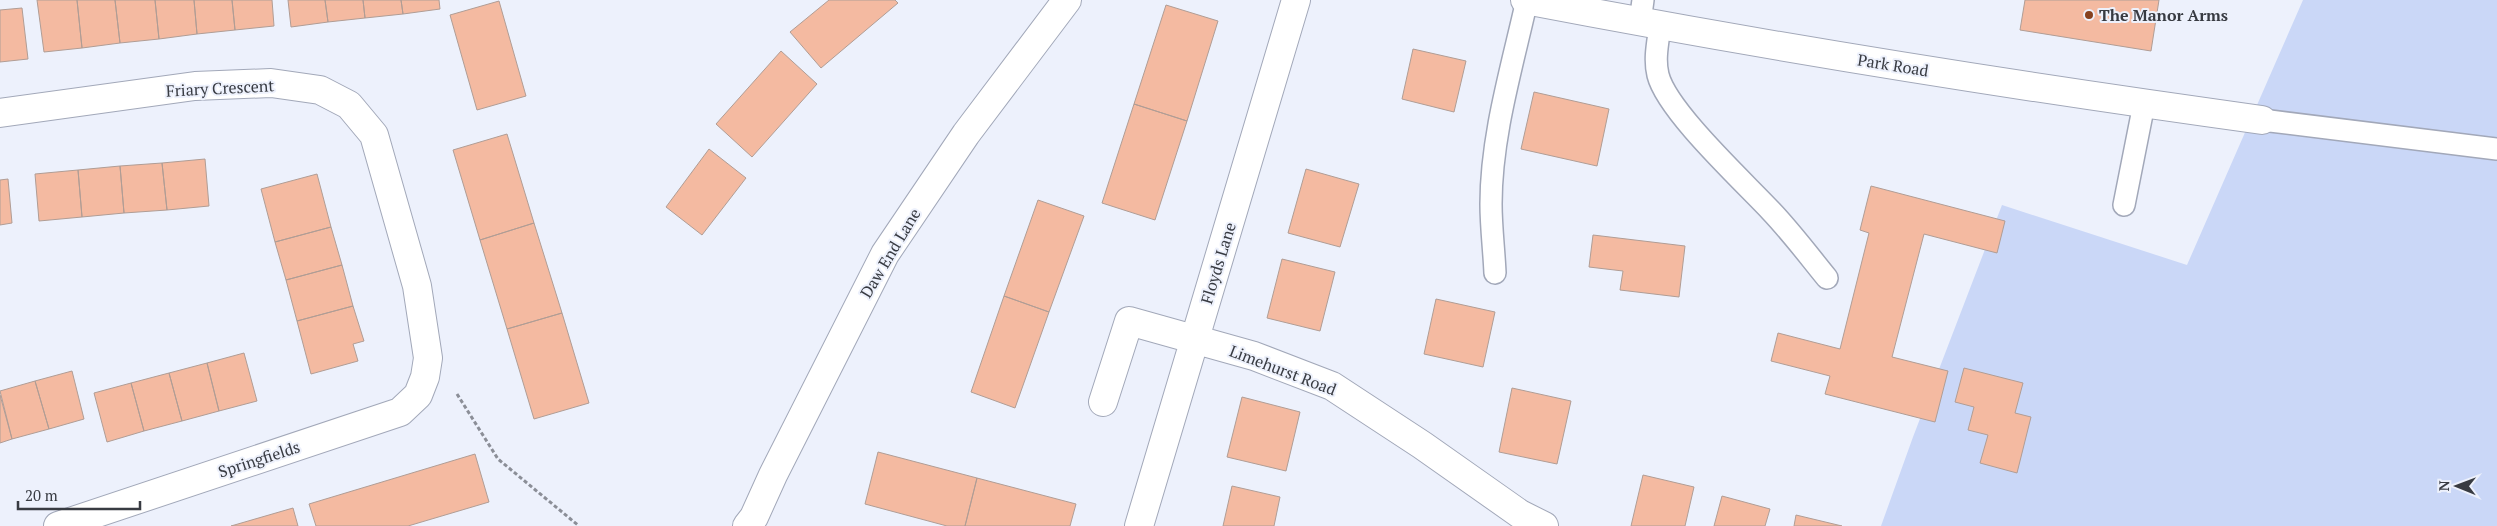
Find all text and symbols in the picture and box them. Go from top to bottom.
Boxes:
place label: The Manor Arms [2099,4,2228,26]
marker: The Manor Arms [2083,9,2095,21]
street label: Park Road [1856,49,1930,81]
street label: Friary Crescent [165,74,275,102]
street label: Daw End Lane [855,204,925,302]
street label: Floyds Lane [1195,219,1241,307]
street label: Limehurst Road [1226,340,1340,400]
street label: Springfields [215,435,303,483]
north arrow [2432,461,2482,511]
scale bar [18,478,140,510]
text: N [2434,480,2453,491]
text: 20 m [25,485,58,505]

